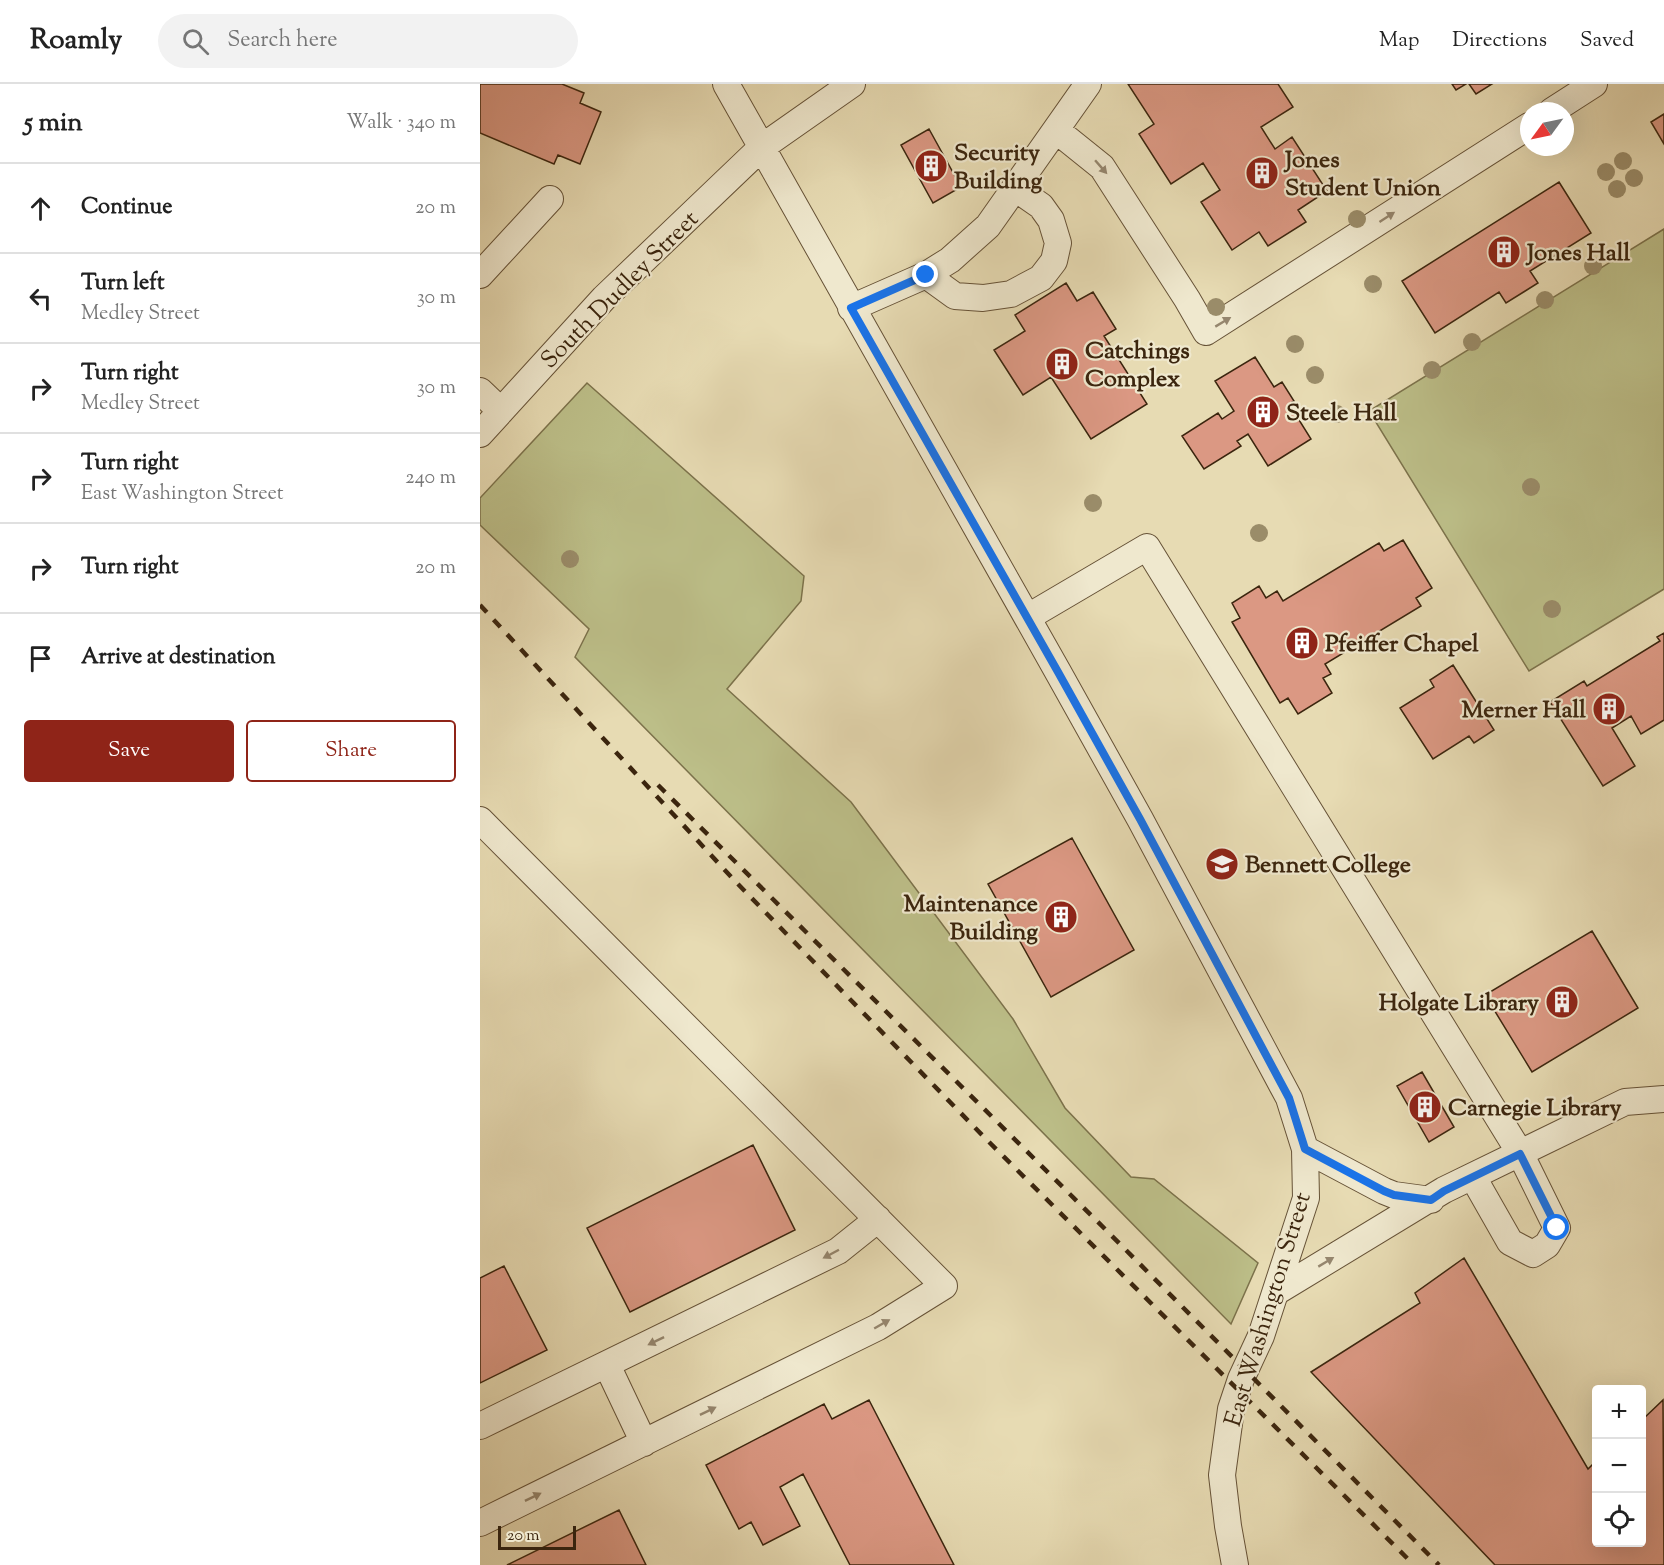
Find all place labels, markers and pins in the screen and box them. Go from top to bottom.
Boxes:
place label: Security Building [954,137,1043,199]
place label: Jones Student Union [1283,144,1442,206]
building icon: Security Building [913,148,949,184]
building icon: Jones Student Union [1244,155,1280,191]
building icon: Jones Hall [1486,234,1522,270]
place label: Jones Hall [1525,237,1631,271]
place label: Catchings Complex [1085,335,1190,397]
building icon: Catchings Complex [1044,346,1080,382]
building icon: Steele Hall [1245,394,1281,430]
place label: Steele Hall [1286,397,1397,431]
building icon: Pfeiffer Chapel [1284,625,1320,661]
place label: Pfeiffer Chapel [1325,628,1479,662]
building icon: Merner Hall [1591,691,1627,727]
place label: Merner Hall [1461,694,1586,728]
school or university icon: Bennett College [1204,846,1240,882]
place label: Bennett College [1245,849,1411,883]
place label: Maintenance Building [904,888,1038,950]
building icon: Maintenance Building [1043,899,1079,935]
building icon: Holgate Library [1544,984,1580,1020]
place label: Holgate Library [1379,987,1539,1021]
building icon: Carnegie Library [1407,1089,1443,1125]
place label: Carnegie Library [1448,1092,1621,1126]

